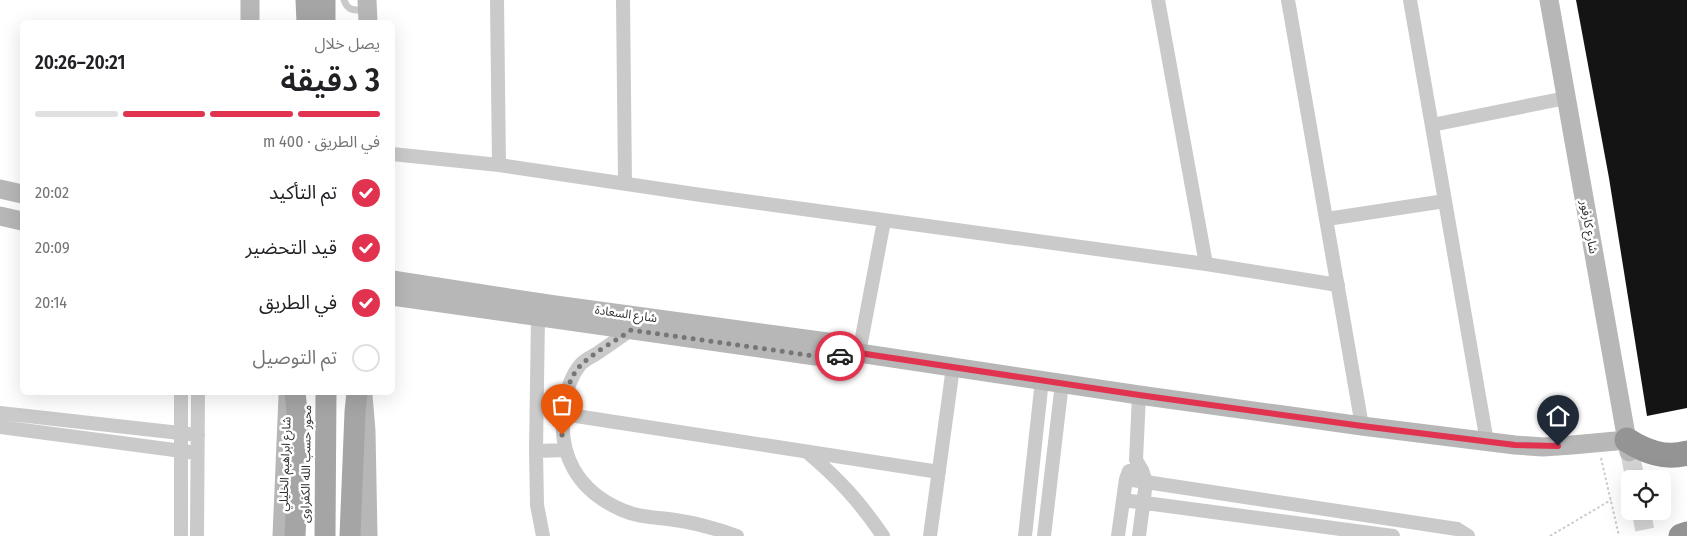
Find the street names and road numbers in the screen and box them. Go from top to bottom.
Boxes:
street label: شارع كارفور [1575,198,1601,255]
street label: شارع السعادة [594,303,658,327]
street label: محور حسب الله الكفراوى [298,405,314,523]
street label: شارع ابراهيم الخليلي [276,416,296,512]

